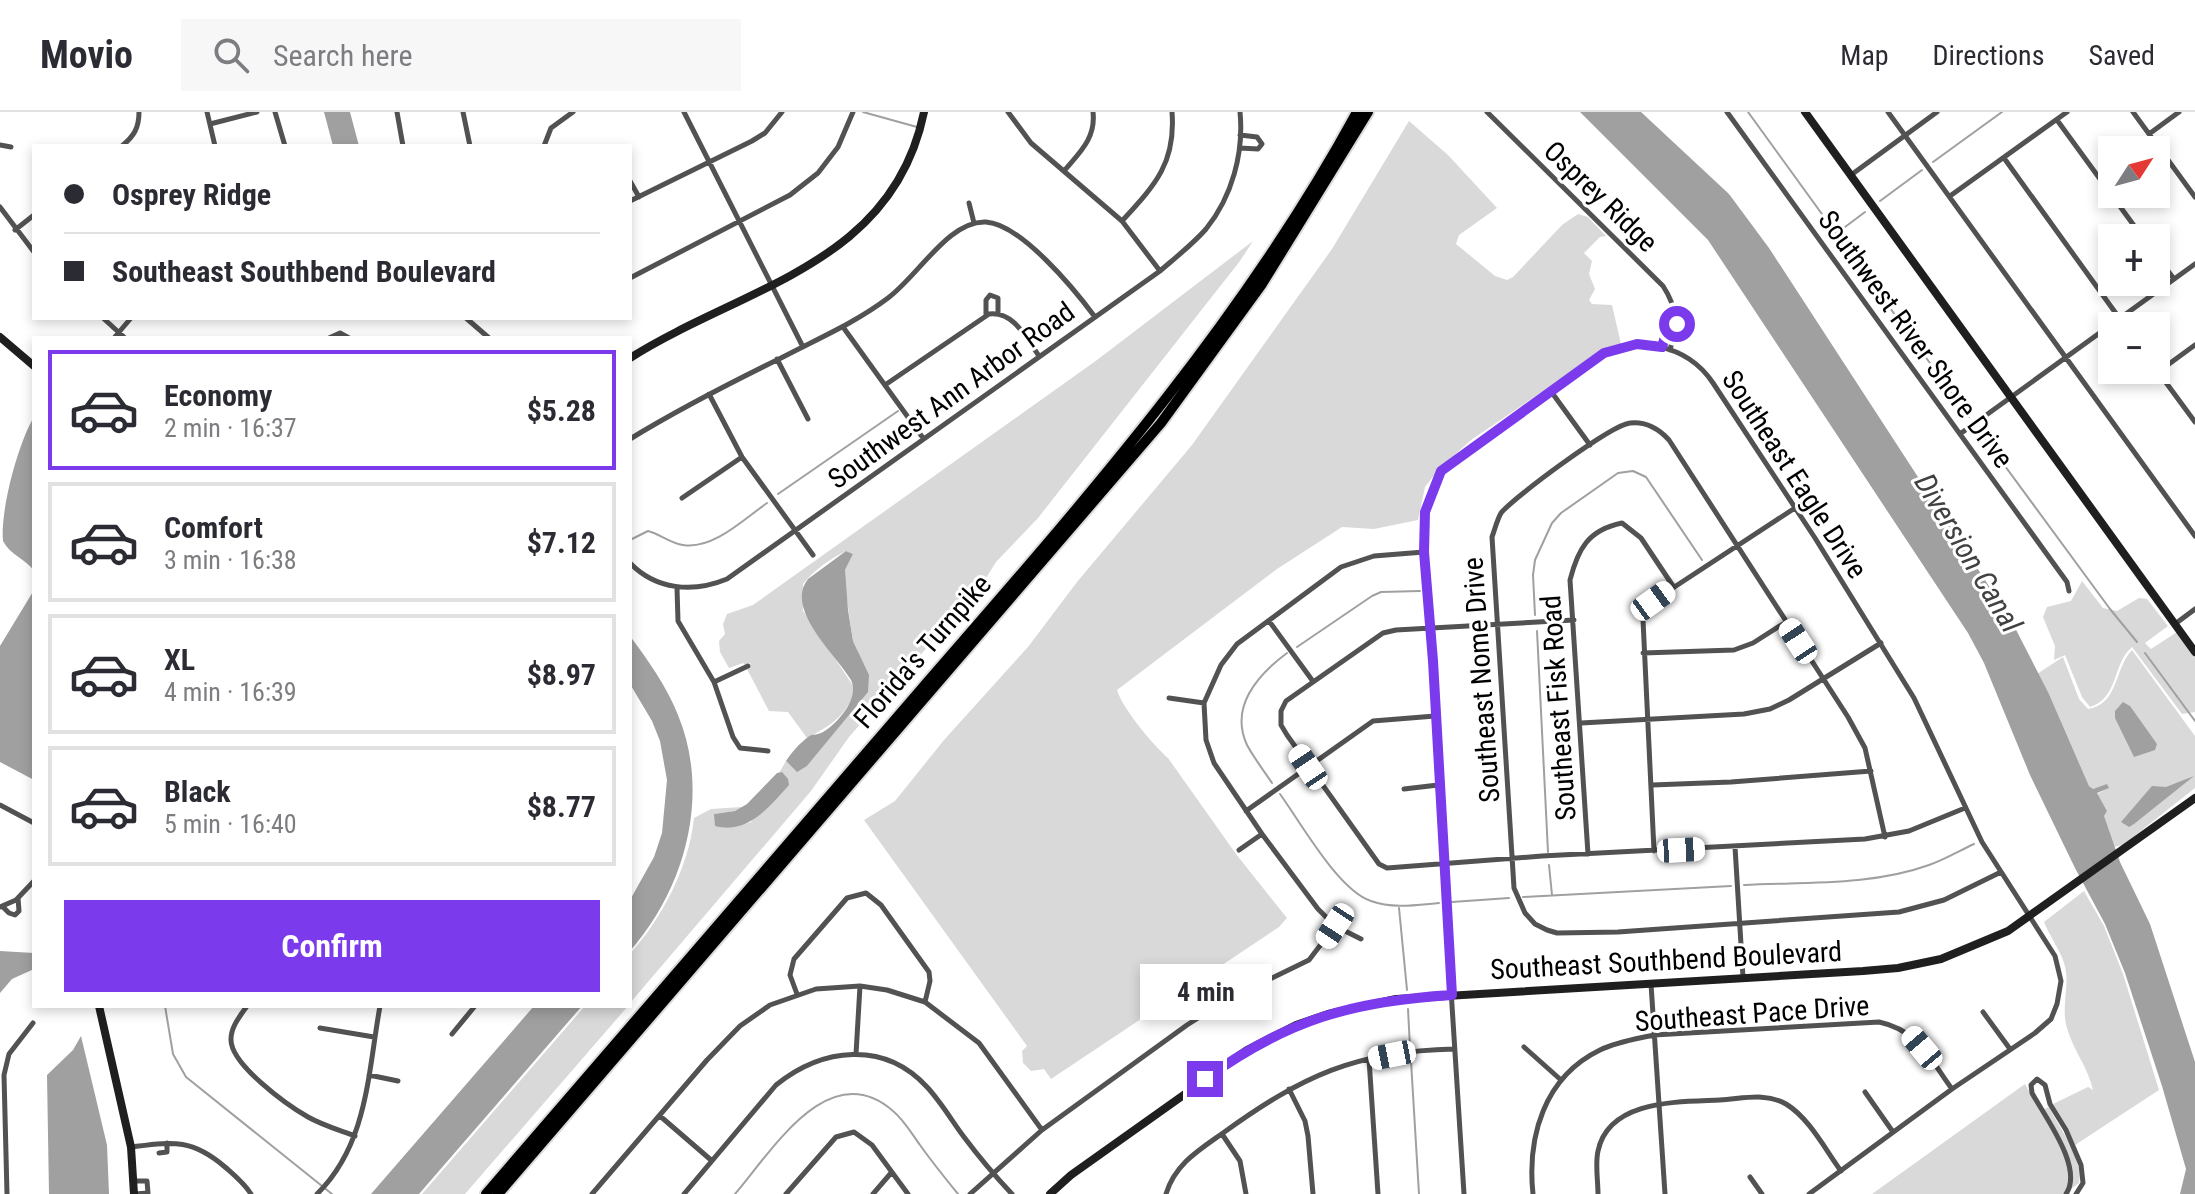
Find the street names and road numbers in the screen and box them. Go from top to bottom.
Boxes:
street label: Osprey Ridge [1537,134,1664,259]
street label: Southwest River Shore Drive [1811,204,2020,474]
street label: Southwest Ann Arbor Road [822,295,1081,496]
street label: Southeast Eagle Drive [1715,364,1874,584]
street label: Southeast Nome Drive [1456,556,1507,804]
street label: Florida's Turnpike [847,568,998,735]
street label: Southeast Fisk Road [1534,594,1583,822]
street label: Southeast Southbend Boulevard [1489,935,1843,986]
street label: Southeast Pace Drive [1634,989,1870,1038]

